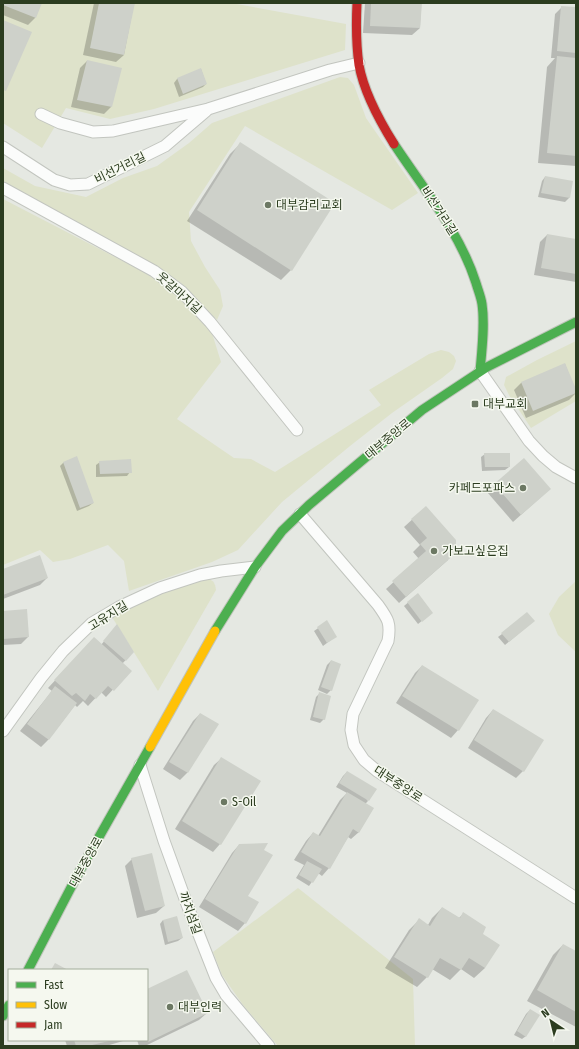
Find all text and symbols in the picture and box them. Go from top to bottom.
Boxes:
street label: 비선거리길 [92,150,148,186]
street label: 비선거리길 [418,184,460,238]
place label: 대부감리교회 [276,198,342,212]
marker: 대부감리교회 [263,200,273,210]
street label: 웃갈마지길 [154,269,204,317]
place label: 대부교회 [483,397,527,411]
marker: 대부교회 [470,399,480,409]
street label: 대부중앙로 [362,416,414,462]
place label: 카페드포파스 [449,481,515,495]
marker: 카페드포파스 [518,483,528,493]
place label: 가보고싶은집 [442,544,508,558]
marker: 가보고싶은집 [429,546,439,556]
street label: 고유지길 [86,598,130,634]
street label: 대부중앙로 [371,763,425,805]
place label: S-Oil [232,795,256,809]
marker: S-Oil [219,797,229,807]
street label: 대부중앙로 [66,834,106,890]
street label: 까치섬길 [176,890,204,936]
legend [8,969,148,1041]
text: Fast [44,978,63,992]
text: Slow [44,998,67,1012]
place label: 대부인력 [178,1000,222,1014]
north arrow [531,1001,571,1041]
marker: 대부인력 [165,1002,175,1012]
text: N [539,1006,552,1020]
text: Jam [44,1018,62,1032]

